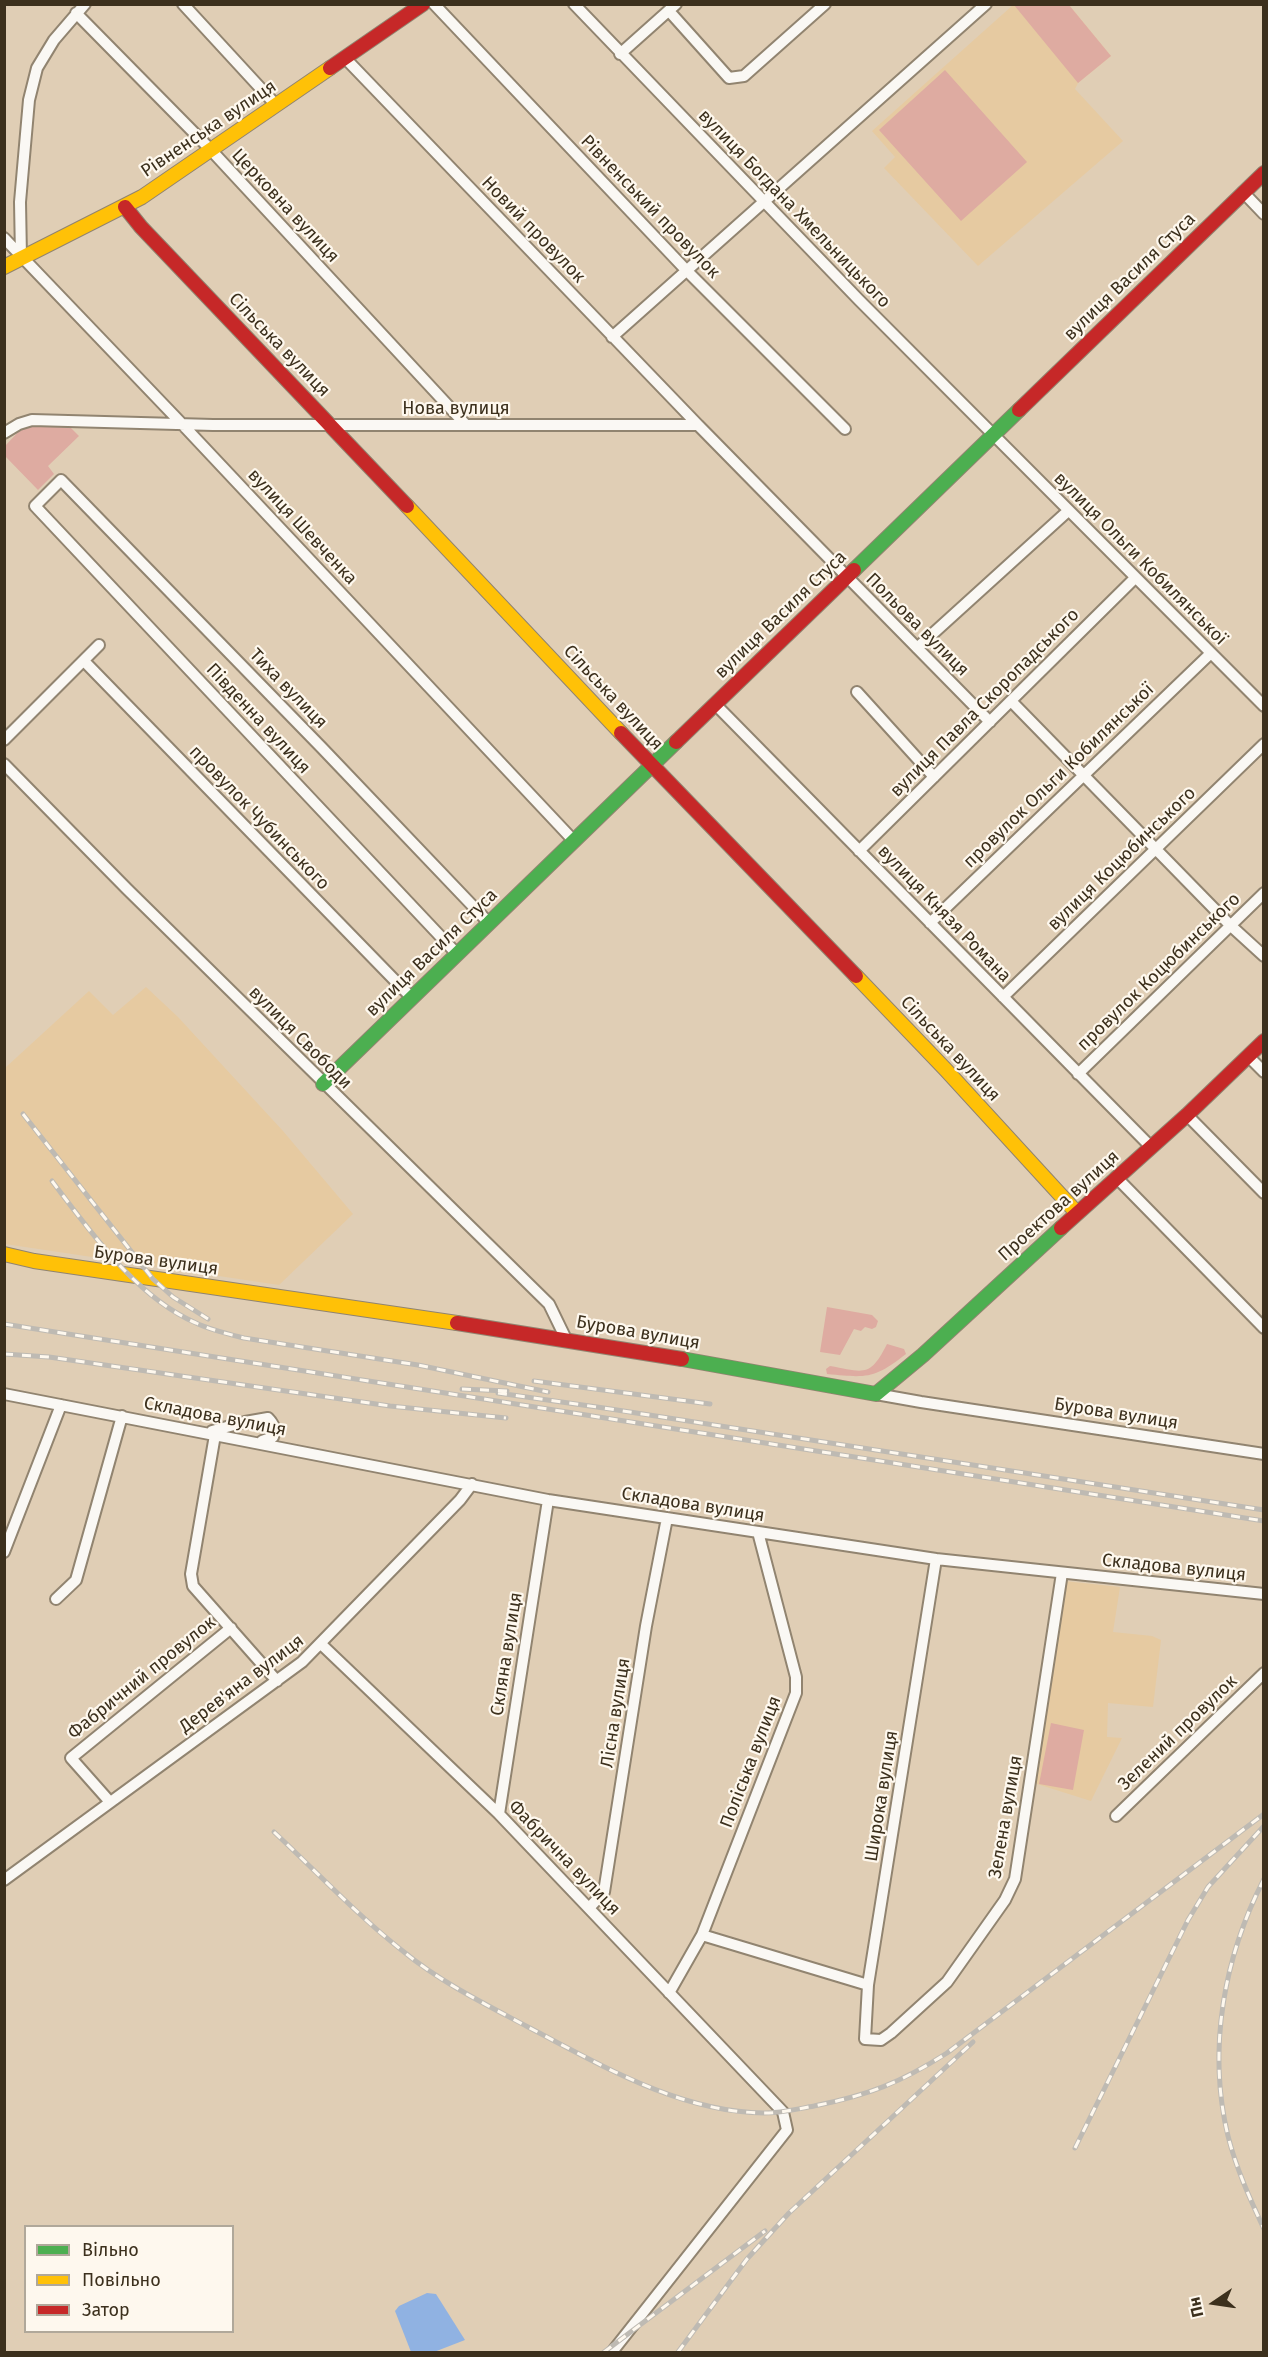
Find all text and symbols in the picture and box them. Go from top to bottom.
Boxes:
street label: Рівненська вулиця [137,76,281,182]
street label: вулиця Богдана Хмельницького [693,105,895,313]
street label: Рівненський провулок [576,131,724,283]
street label: Церковна вулиця [227,145,343,267]
street label: Новий провулок [477,172,589,288]
street label: вулиця Василя Стуса [1060,209,1200,345]
street label: Сільська вулиця [224,288,334,402]
street label: Нова вулиця [402,398,510,420]
street label: вулиця Шевченка [243,465,361,589]
street label: вулиця Ольги Кобилянської [1049,468,1231,650]
street label: вулиця Василя Стуса [711,547,851,683]
street label: Польова вулиця [861,569,973,681]
street label: вулиця Павла Скоропадського [886,604,1084,802]
street label: Сільська вулиця [559,641,667,755]
street label: Тиха вулиця [245,645,331,733]
street label: Південна вулиця [201,659,315,779]
street label: провулок Ольги Кобилянської [959,679,1159,873]
street label: провулок Чубинського [184,741,334,895]
street label: вулиця Коцюбинського [1043,783,1201,935]
street label: вулиця Князя Романа [873,841,1015,987]
street label: вулиця Василя Стуса [362,885,502,1021]
street label: провулок Коцюбинського [1073,888,1245,1056]
street label: вулиця Свободи [244,982,356,1094]
street label: Сільська вулиця [896,992,1004,1106]
street label: Проектова вулиця [994,1146,1124,1266]
street label: Бурова вулиця [93,1242,219,1280]
street label: Бурова вулиця [575,1312,701,1354]
street label: Складова вулиця [142,1393,288,1441]
street label: Бурова вулиця [1053,1394,1179,1434]
street label: Складова вулиця [620,1483,766,1527]
street label: Складова вулиця [1101,1550,1247,1586]
street label: Скляна вулиця [487,1591,527,1717]
street label: Фабричний провулок [64,1612,220,1744]
street label: Дерев'яна вулиця [176,1630,308,1738]
street label: Лісна вулиця [597,1657,635,1769]
street label: Зелений провулок [1114,1671,1242,1795]
street label: Поліська вулиця [716,1693,786,1831]
street label: Широка вулиця [861,1729,903,1863]
street label: Зелена вулиця [985,1754,1027,1880]
street label: Фабрична вулиця [504,1796,624,1920]
legend [24,2225,234,2333]
text: Вільно [82,2239,139,2261]
text: Повільно [82,2269,161,2291]
north arrow [1184,2273,1244,2333]
text: Пн [1184,2295,1207,2319]
text: Затор [82,2299,130,2321]

